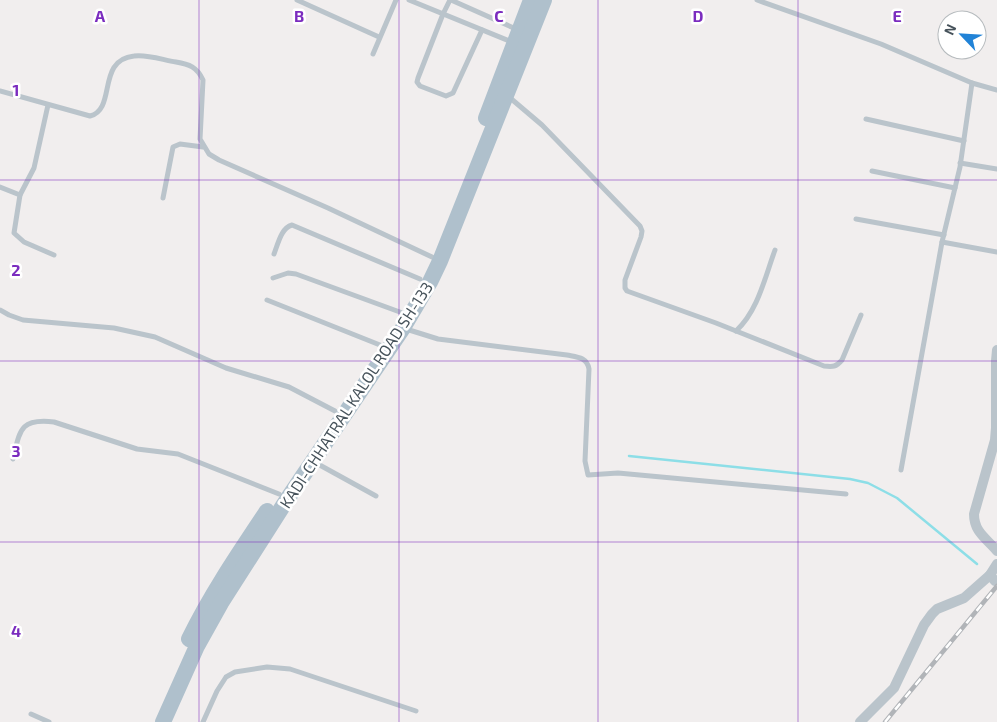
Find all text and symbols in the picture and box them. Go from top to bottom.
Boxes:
text: A [95,6,106,25]
text: B [294,6,304,25]
text: C [494,6,504,25]
text: D [693,6,704,25]
text: E [892,6,902,25]
north arrow [937,10,987,60]
text: N [940,21,960,37]
text: 1 [13,80,19,99]
text: 2 [11,260,21,279]
street label: KADI-CHHATRAL KALOL ROAD SH-133 [275,278,436,511]
text: 3 [11,441,21,460]
text: 4 [11,621,21,640]

